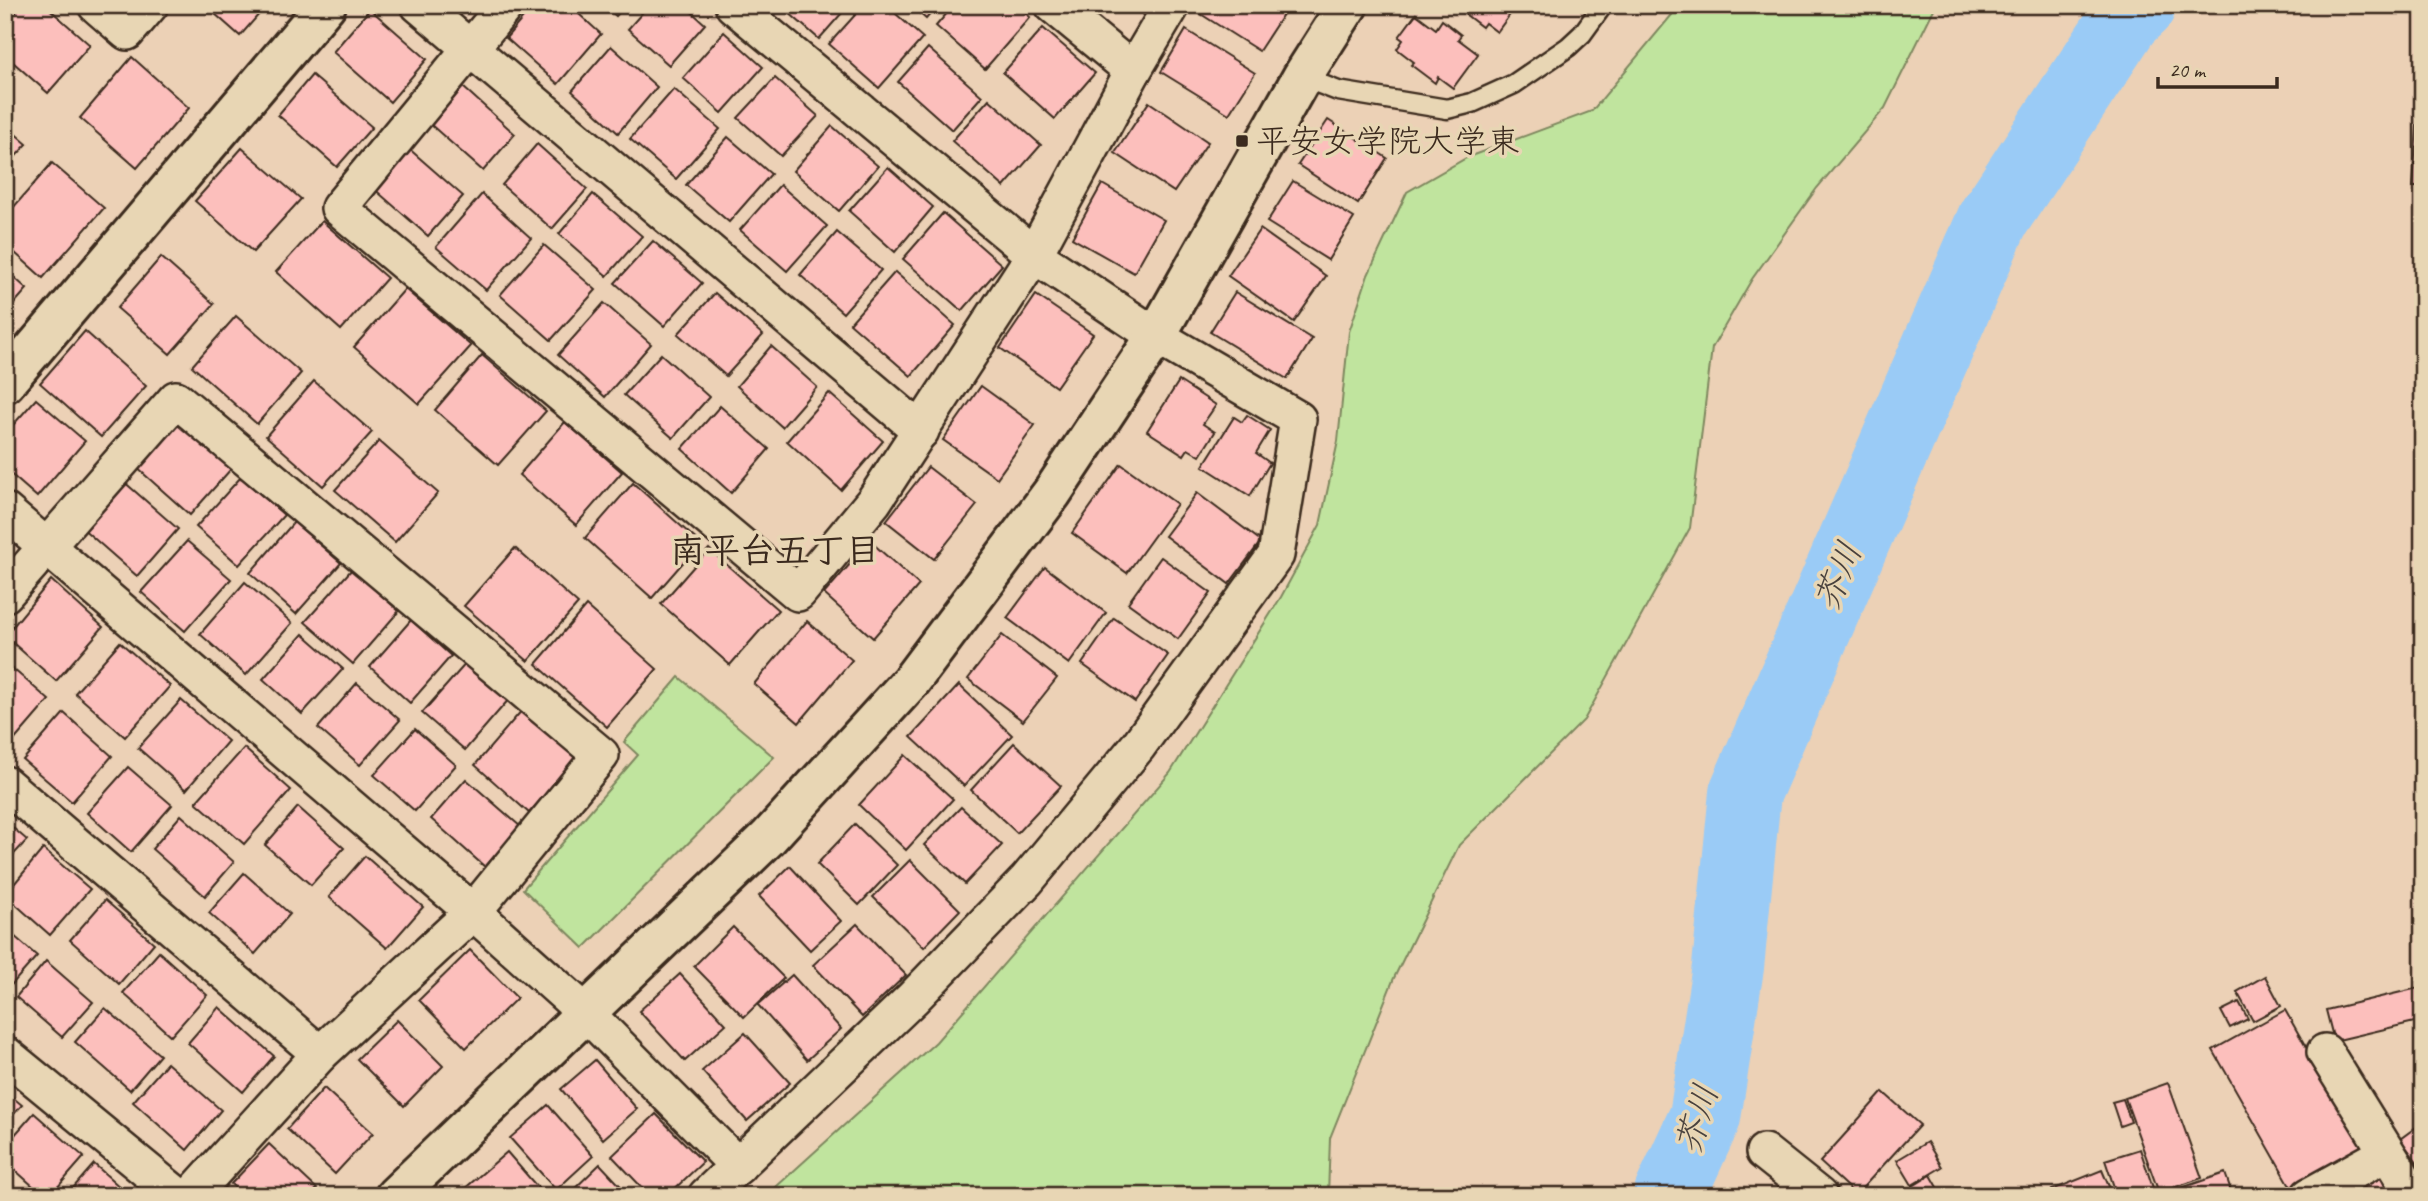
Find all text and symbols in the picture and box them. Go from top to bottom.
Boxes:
scale bar [2158,46,2278,90]
text: 20 m [2169,57,2207,83]
place label: 平安女学院大学東 [1256,120,1520,162]
marker: 平安女学院大学東 [1234,133,1250,149]
district label: 南平台五丁目 [670,528,880,573]
water label: 芥川 [1804,535,1872,617]
water label: 芥川 [1665,1079,1729,1159]

